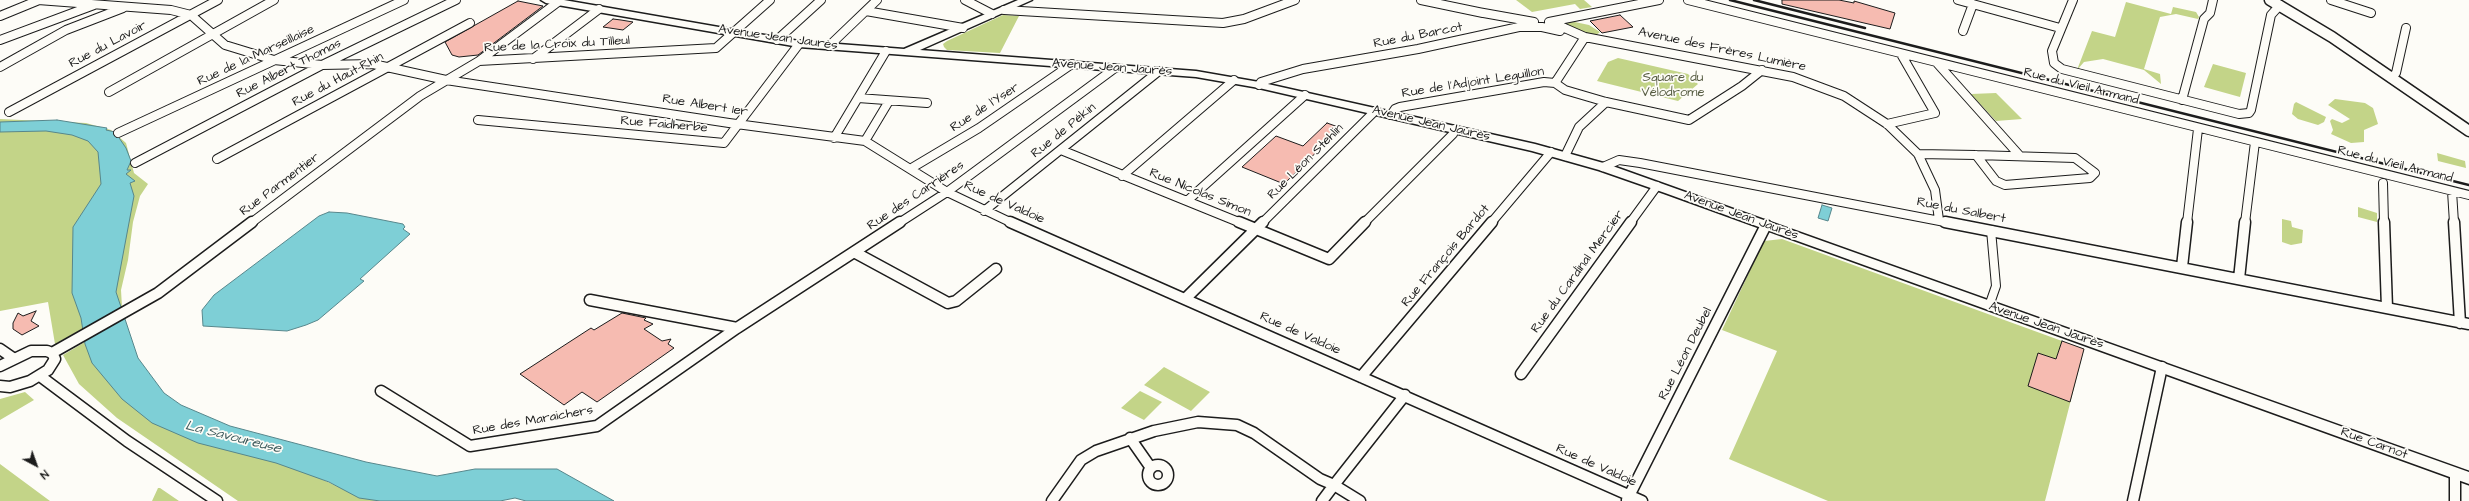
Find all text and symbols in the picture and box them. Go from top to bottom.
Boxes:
street label: Rue du Lavoir [67,18,149,72]
street label: Rue du Barcot [1372,20,1464,52]
street label: Rue de la Marseillaise [195,22,317,90]
street label: Avenue Jean Jaurès [717,22,839,54]
street label: Avenue des Frères Lumière [1637,25,1807,75]
street label: Rue de la Croix du Tilleul [484,33,630,57]
street label: Rue Albert Thomas [234,36,344,102]
street label: Rue du Haut-Rhin [290,49,386,111]
street label: Avenue Jean Jaurès [1051,56,1173,80]
street label: Rue de l'Adjoint Leguillon [1401,64,1545,102]
street label: Rue du Vieil Armand [2022,65,2140,109]
park label: Square du Vélodrome [1642,70,1704,101]
street label: Rue de l'Yser [948,80,1022,136]
street label: Rue Albert 1er [661,92,749,120]
street label: Rue de Pékin [1028,100,1100,162]
street label: Avenue Jean Jaurès [1371,103,1491,145]
street label: Rue Faidherbe [620,113,708,137]
street label: Rue Léon Stehlin [1265,121,1347,203]
street label: Rue du Vieil Armand [2336,143,2454,187]
street label: Rue Parmentier [237,150,323,220]
street label: Rue des Carrières [865,158,967,234]
street label: Rue Nicolas Simon [1147,165,1253,221]
street label: Rue de Valdoie [961,178,1047,228]
street label: Avenue Jean Jaurès [1682,188,1800,244]
street label: Rue du Salbert [1915,195,2007,227]
street label: Rue François Bardot [1399,202,1493,310]
street label: Rue du Cardinal Mercier [1528,208,1628,336]
street label: Avenue Jean Jaurès [1986,299,2106,353]
street label: Rue Léon Deubel [1656,305,1716,403]
street label: Rue de Valdoie [1257,309,1343,359]
street label: Rue des Maraichers [472,403,594,439]
water label: La Savoureuse [184,418,282,458]
street label: Rue Carnot [2338,425,2410,463]
street label: Rue de Valdoie [1553,441,1639,491]
north arrow [16,445,56,485]
text: N [37,467,52,482]

